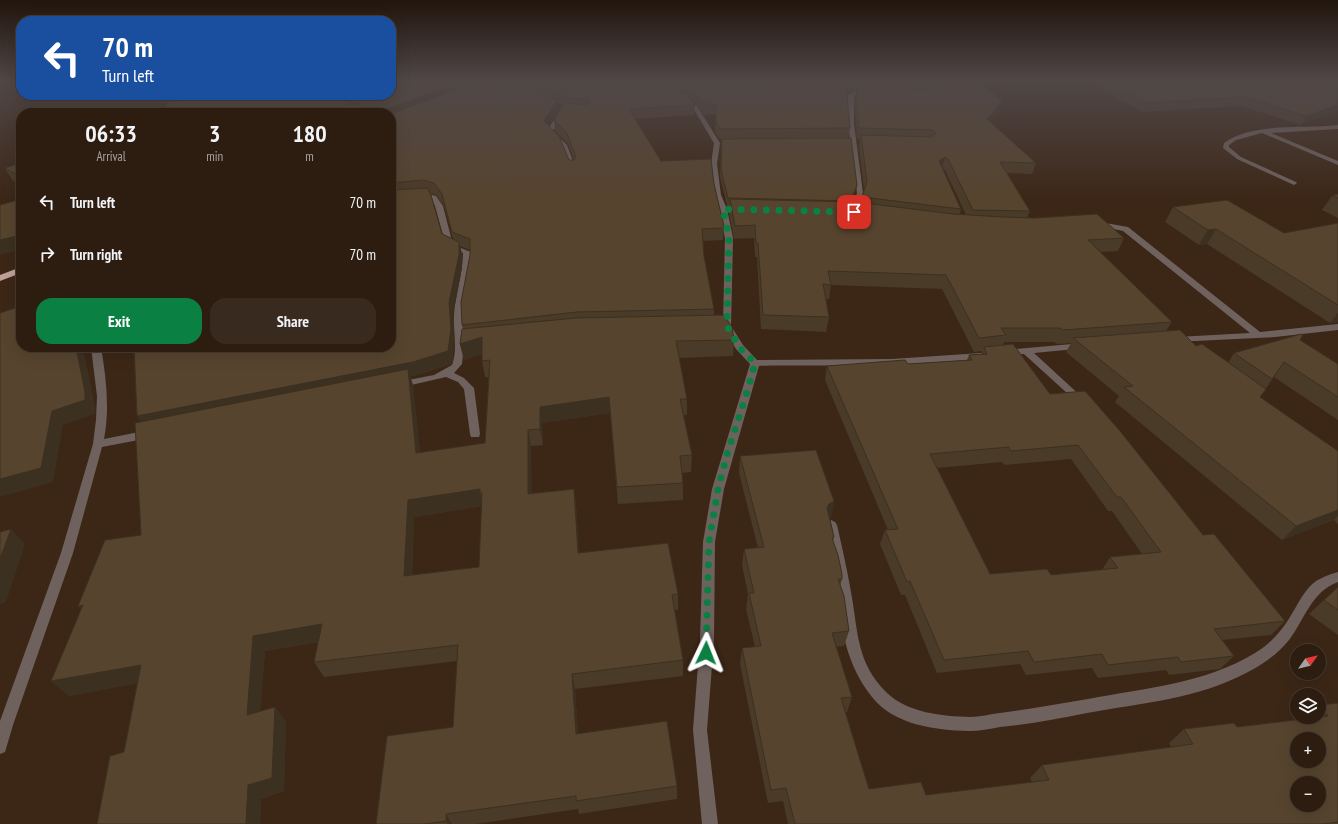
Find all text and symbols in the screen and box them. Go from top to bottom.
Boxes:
text: 70 m [102,28,153,65]
icon: left [36,32,88,84]
text: Turn left [102,64,154,87]
text: 06:33 [85,118,137,149]
text: 3 [209,118,220,149]
text: 180 [292,118,327,149]
text: Arrival [96,148,126,165]
text: min [206,148,223,165]
text: m [305,148,314,165]
icon: left [36,191,58,213]
text: Turn left [70,193,115,212]
text: 70 m [350,193,376,212]
pin [837,195,871,229]
icon: arrive [843,201,865,223]
icon: right [36,243,58,265]
text: Turn right [70,245,122,264]
text: 70 m [350,245,376,264]
button: Exit [36,298,202,344]
button: Share [210,298,376,344]
position arrow [685,632,727,674]
north arrow [1290,644,1326,680]
map controls [1290,644,1326,812]
button: layers [1290,688,1326,724]
button: + [1290,732,1326,768]
button: − [1290,776,1326,812]

